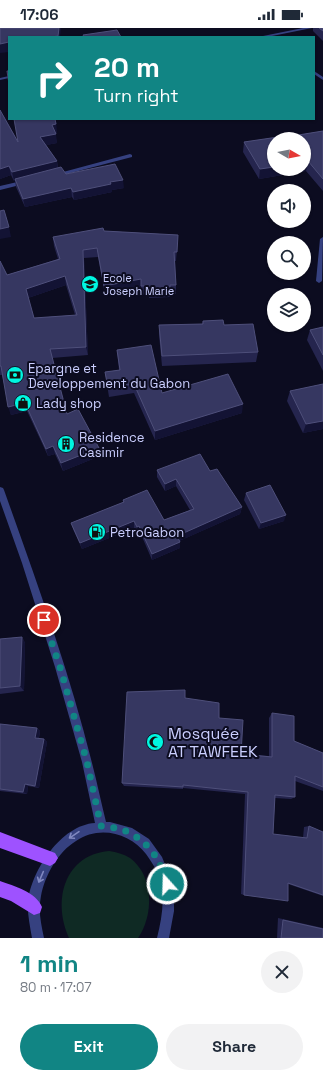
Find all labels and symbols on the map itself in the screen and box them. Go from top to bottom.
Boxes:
north arrow [267,132,311,176]
place label: Ecole Joseph Marie [103,271,174,298]
school or university icon: Ecole Joseph Marie [80,274,100,294]
place label: Epargne et Developpement du Gabon [28,360,190,392]
bank icon: Epargne et Developpement du Gabon [5,365,25,385]
shop icon: Lady shop [13,393,33,413]
place label: Lady shop [36,395,101,412]
place label: Residence Casimir [79,429,144,461]
building icon: Residence Casimir [56,434,76,454]
fuel station icon: PetroGabon [87,522,107,542]
place label: PetroGabon [110,524,184,541]
pin [27,603,61,637]
place label: Mosquée AT TAWFEEK [168,723,258,762]
mosque icon: Mosquée AT TAWFEEK [145,732,165,752]
one-way arrow [69,831,80,839]
position arrow [146,863,188,905]
one-way arrow [37,871,45,883]

